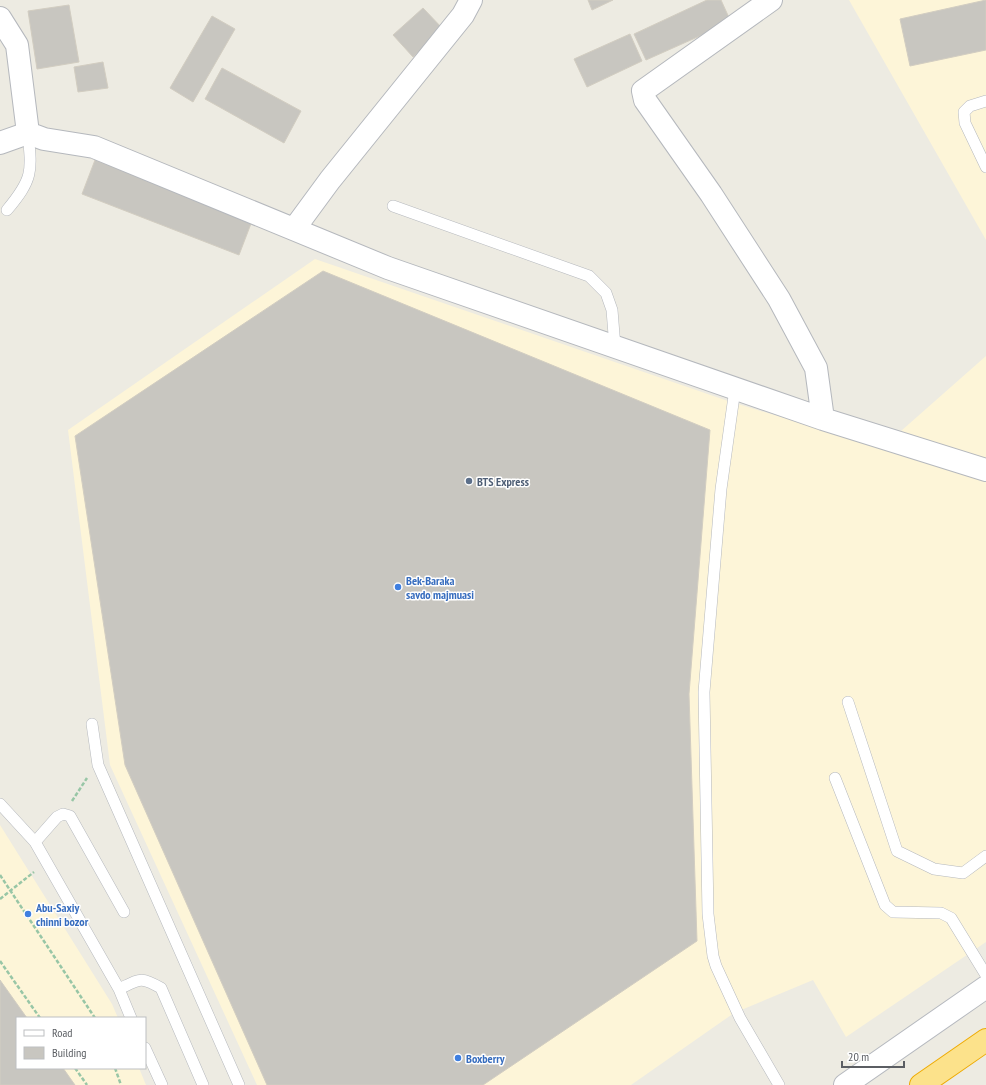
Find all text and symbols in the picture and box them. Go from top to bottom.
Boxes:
place label: BTS Express [477,474,529,489]
marker: BTS Express [464,476,474,486]
place label: Bek-Baraka savdo majmuasi [406,573,474,602]
marker: Bek-Baraka savdo majmuasi [393,582,403,592]
place label: Abu-Saxiy chinni bozor [35,900,89,929]
marker: Abu-Saxiy chinni bozor [23,909,33,919]
legend [16,1017,146,1069]
text: Road [52,1025,72,1040]
scale bar [842,1043,904,1069]
text: Building [52,1045,87,1060]
text: 20 m [848,1049,869,1064]
place label: Boxberry [466,1051,505,1066]
marker: Boxberry [453,1053,463,1063]

